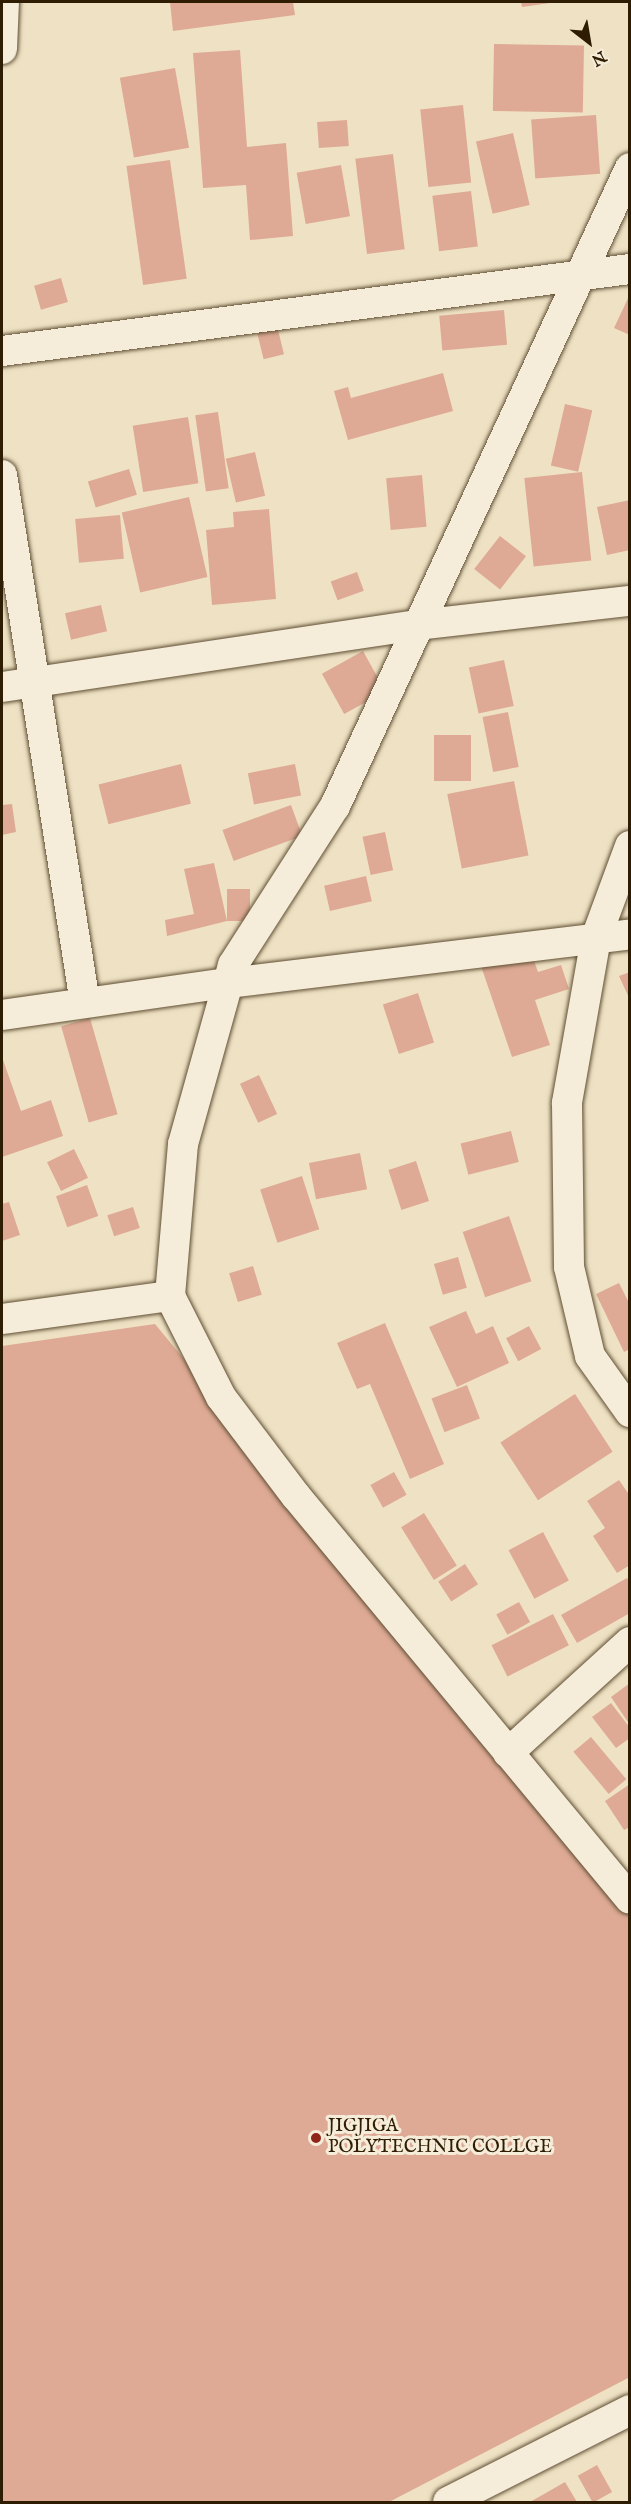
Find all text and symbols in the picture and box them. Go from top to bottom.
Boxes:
north arrow [559,12,619,72]
text: N [587,45,609,70]
place label: JIGJIGA POLYTECHNIC COLLGE [328,2117,552,2160]
marker: JIGJIGA POLYTECHNIC COLLGE [309,2131,323,2145]

